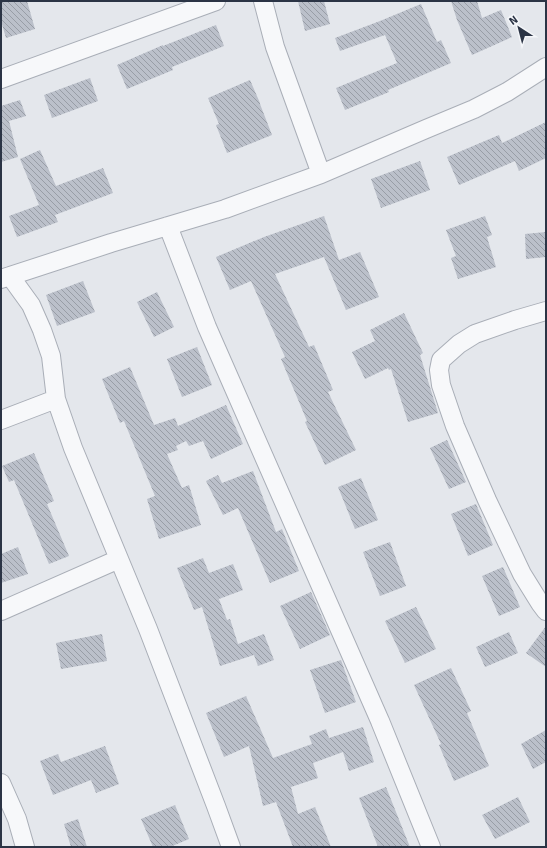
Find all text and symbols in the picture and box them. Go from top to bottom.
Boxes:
north arrow [499,8,539,48]
text: N [506,13,520,28]

